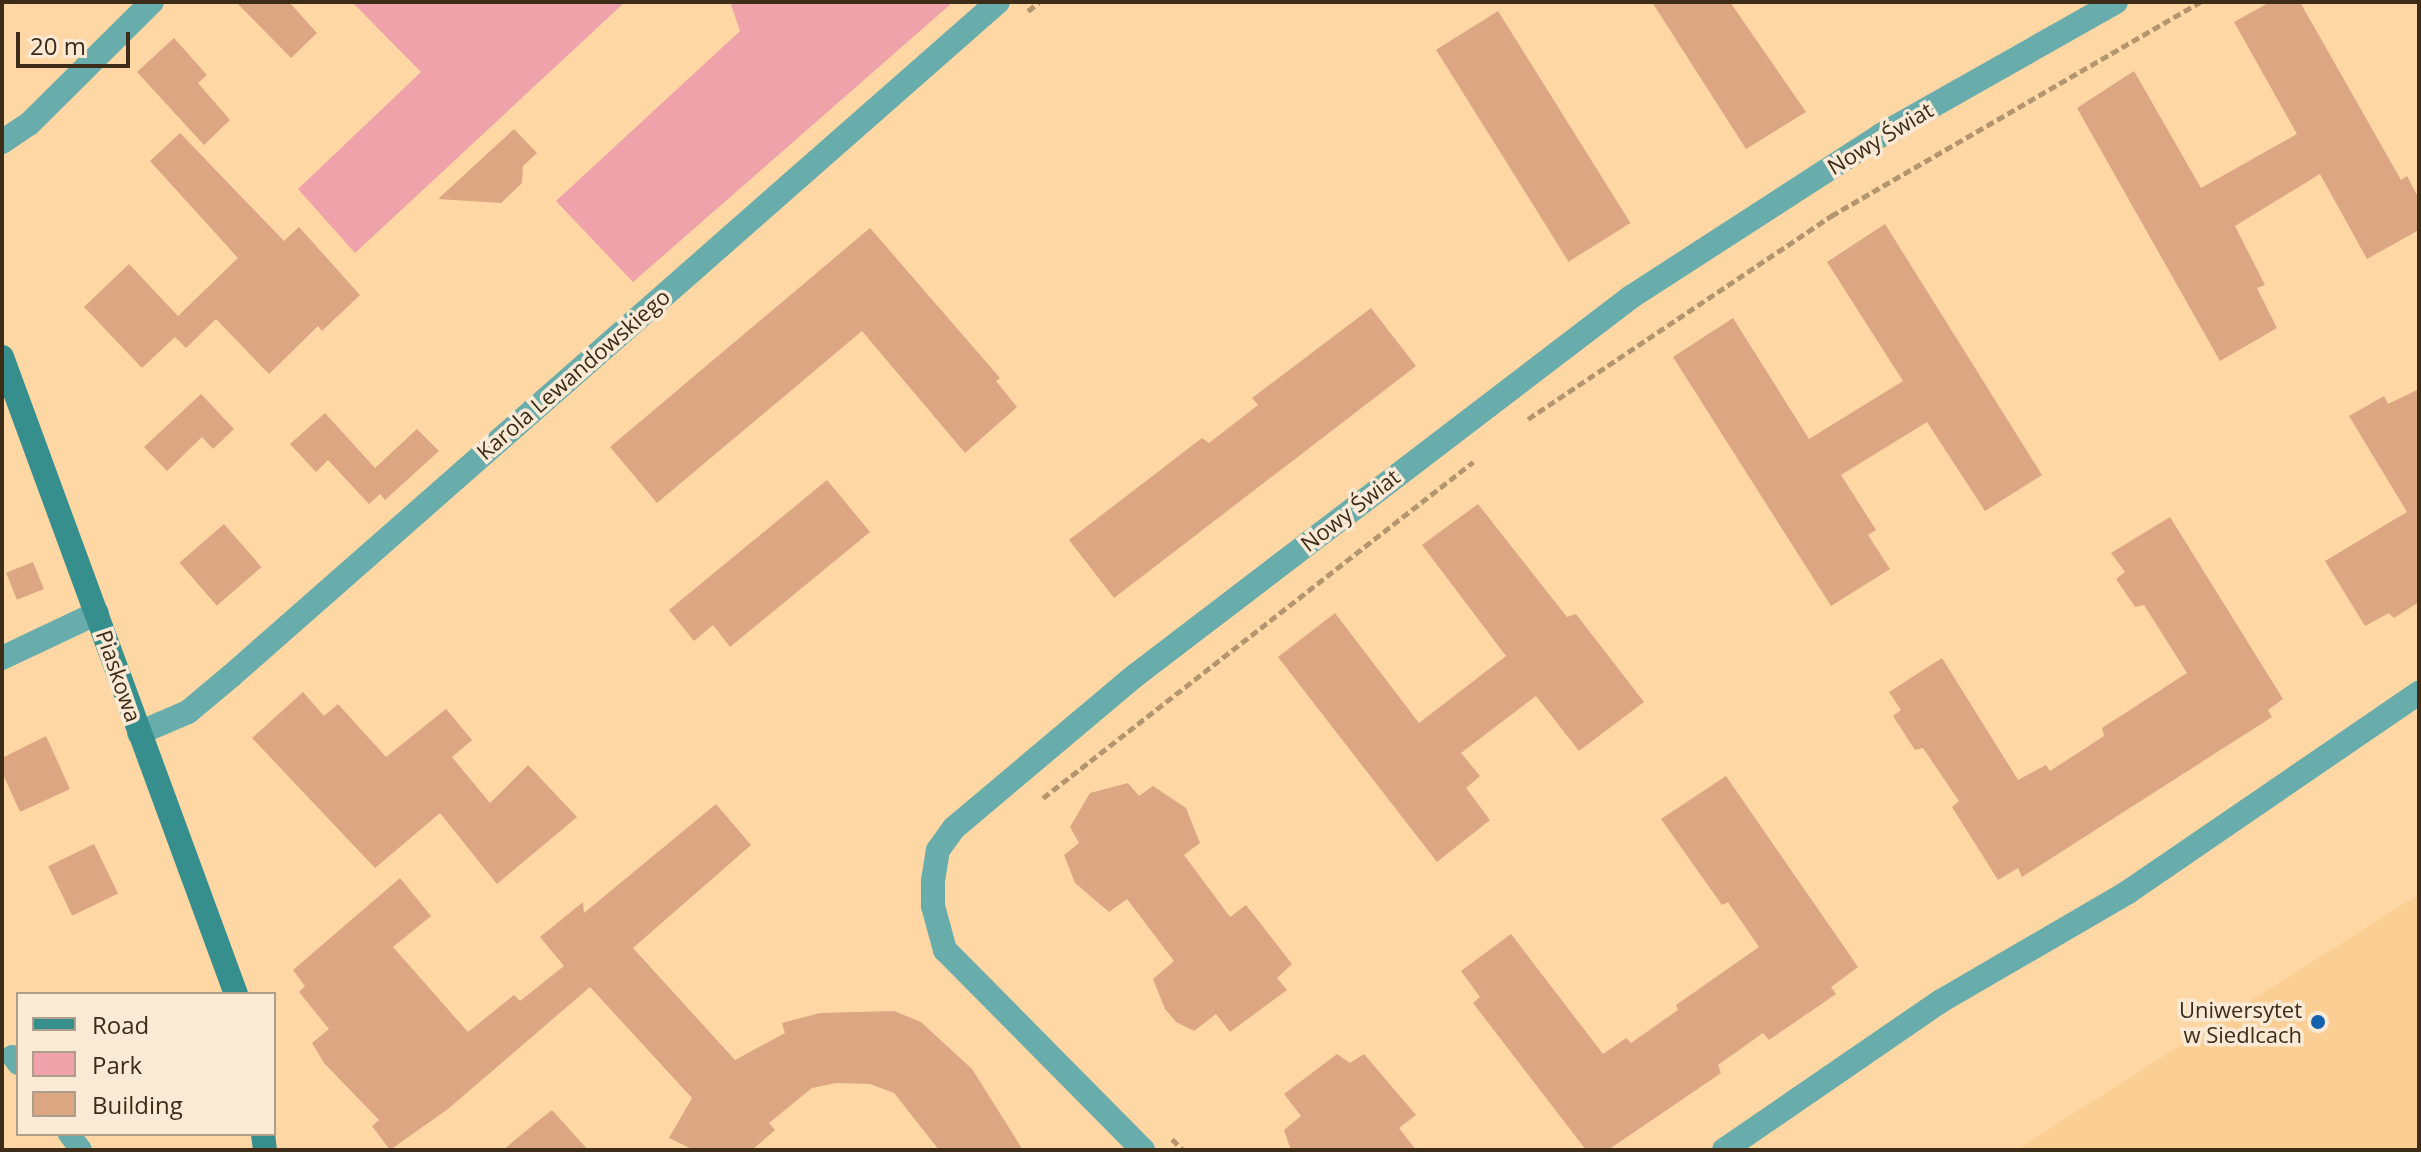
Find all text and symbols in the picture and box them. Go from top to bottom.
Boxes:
scale bar [20,16,134,66]
text: 20 m [30,29,86,62]
street label: Nowy Świat [1822,96,1938,180]
street label: Karola Lewandowskiego [471,283,675,465]
street label: Nowy Świat [1295,463,1405,557]
street label: Piaskowa [91,627,147,725]
legend [16,992,276,1136]
place label: Uniwersytet w Siedlcach [2179,996,2302,1048]
text: Road [92,1008,149,1041]
marker: Uniwersytet w Siedlcach [2309,1013,2327,1031]
text: Park [92,1048,142,1081]
text: Building [92,1088,183,1121]

